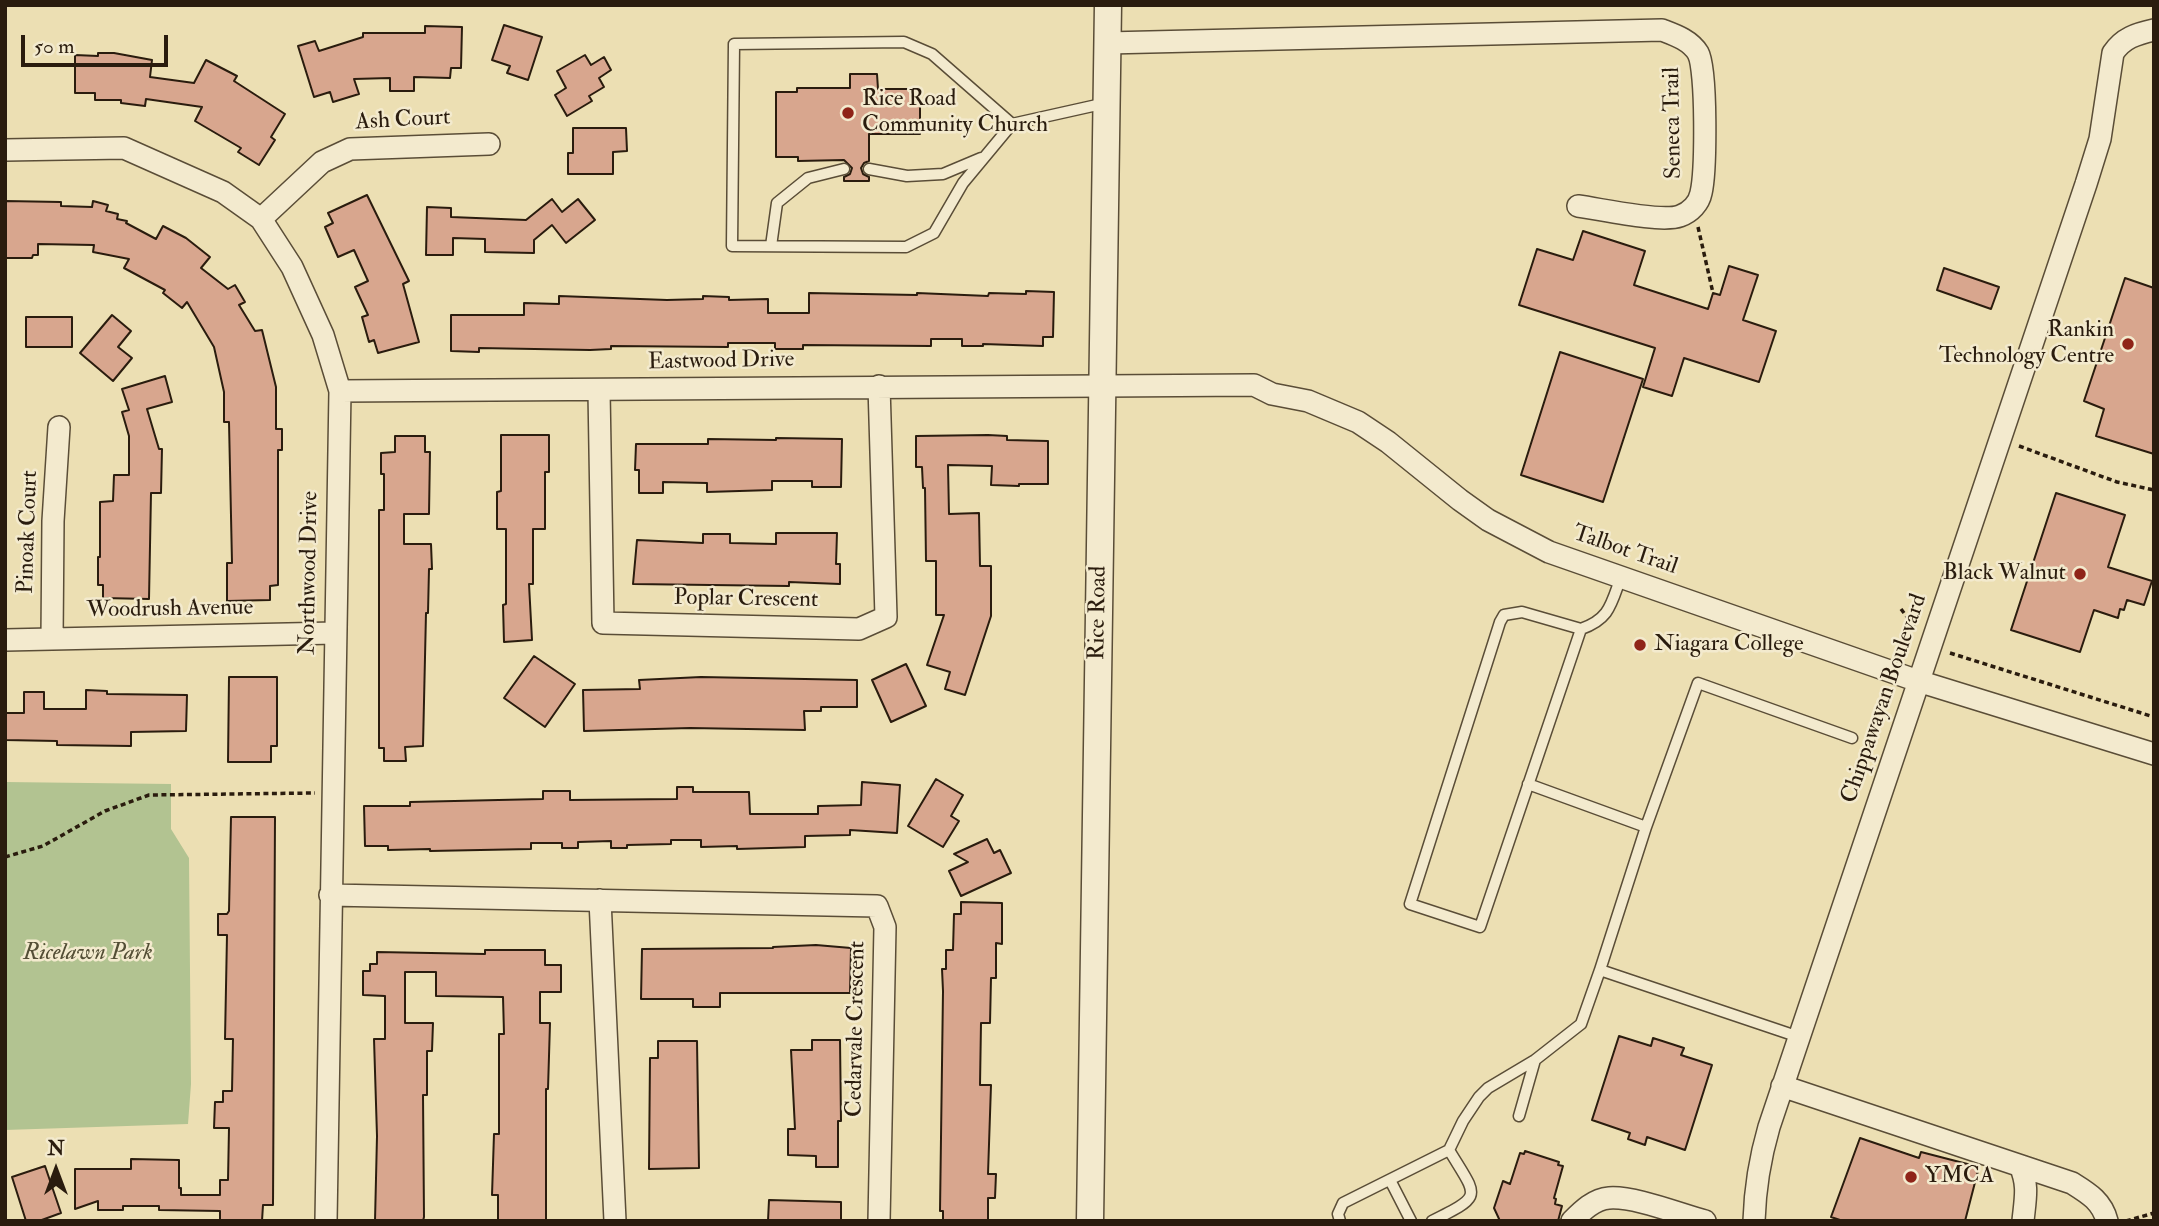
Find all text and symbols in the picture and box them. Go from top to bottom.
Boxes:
scale bar [24,21,172,65]
text: 50 m [34,33,75,60]
street label: Seneca Trail [1659,67,1689,179]
place label: Rice Road Community Church [862,86,1048,140]
street label: Ash Court [355,105,451,137]
marker: Rice Road Community Church [840,105,856,121]
place label: Rankin Technology Centre [1939,317,2114,371]
marker: Rankin Technology Centre [2120,336,2136,352]
street label: Eastwood Drive [648,347,794,377]
street label: Pinoak Court [13,470,45,594]
street label: Northwood Drive [295,491,325,655]
street label: Talbot Trail [1569,520,1681,582]
place label: Black Walnut [1943,560,2066,588]
street label: Rice Road [1084,566,1114,660]
marker: Black Walnut [2072,566,2088,582]
street label: Poplar Crescent [673,585,819,615]
street label: Chippawayan Boulevard [1836,591,1934,807]
street label: Woodrush Avenue [86,595,254,625]
place label: Niagara College [1654,631,1804,659]
marker: Niagara College [1632,637,1648,653]
park label: Ricelawn Park [23,940,153,968]
street label: Cedarvale Crescent [842,941,872,1117]
north arrow [21,1135,91,1205]
text: N [47,1137,65,1161]
place label: YMCA [1925,1163,1994,1191]
marker: YMCA [1903,1169,1919,1185]

